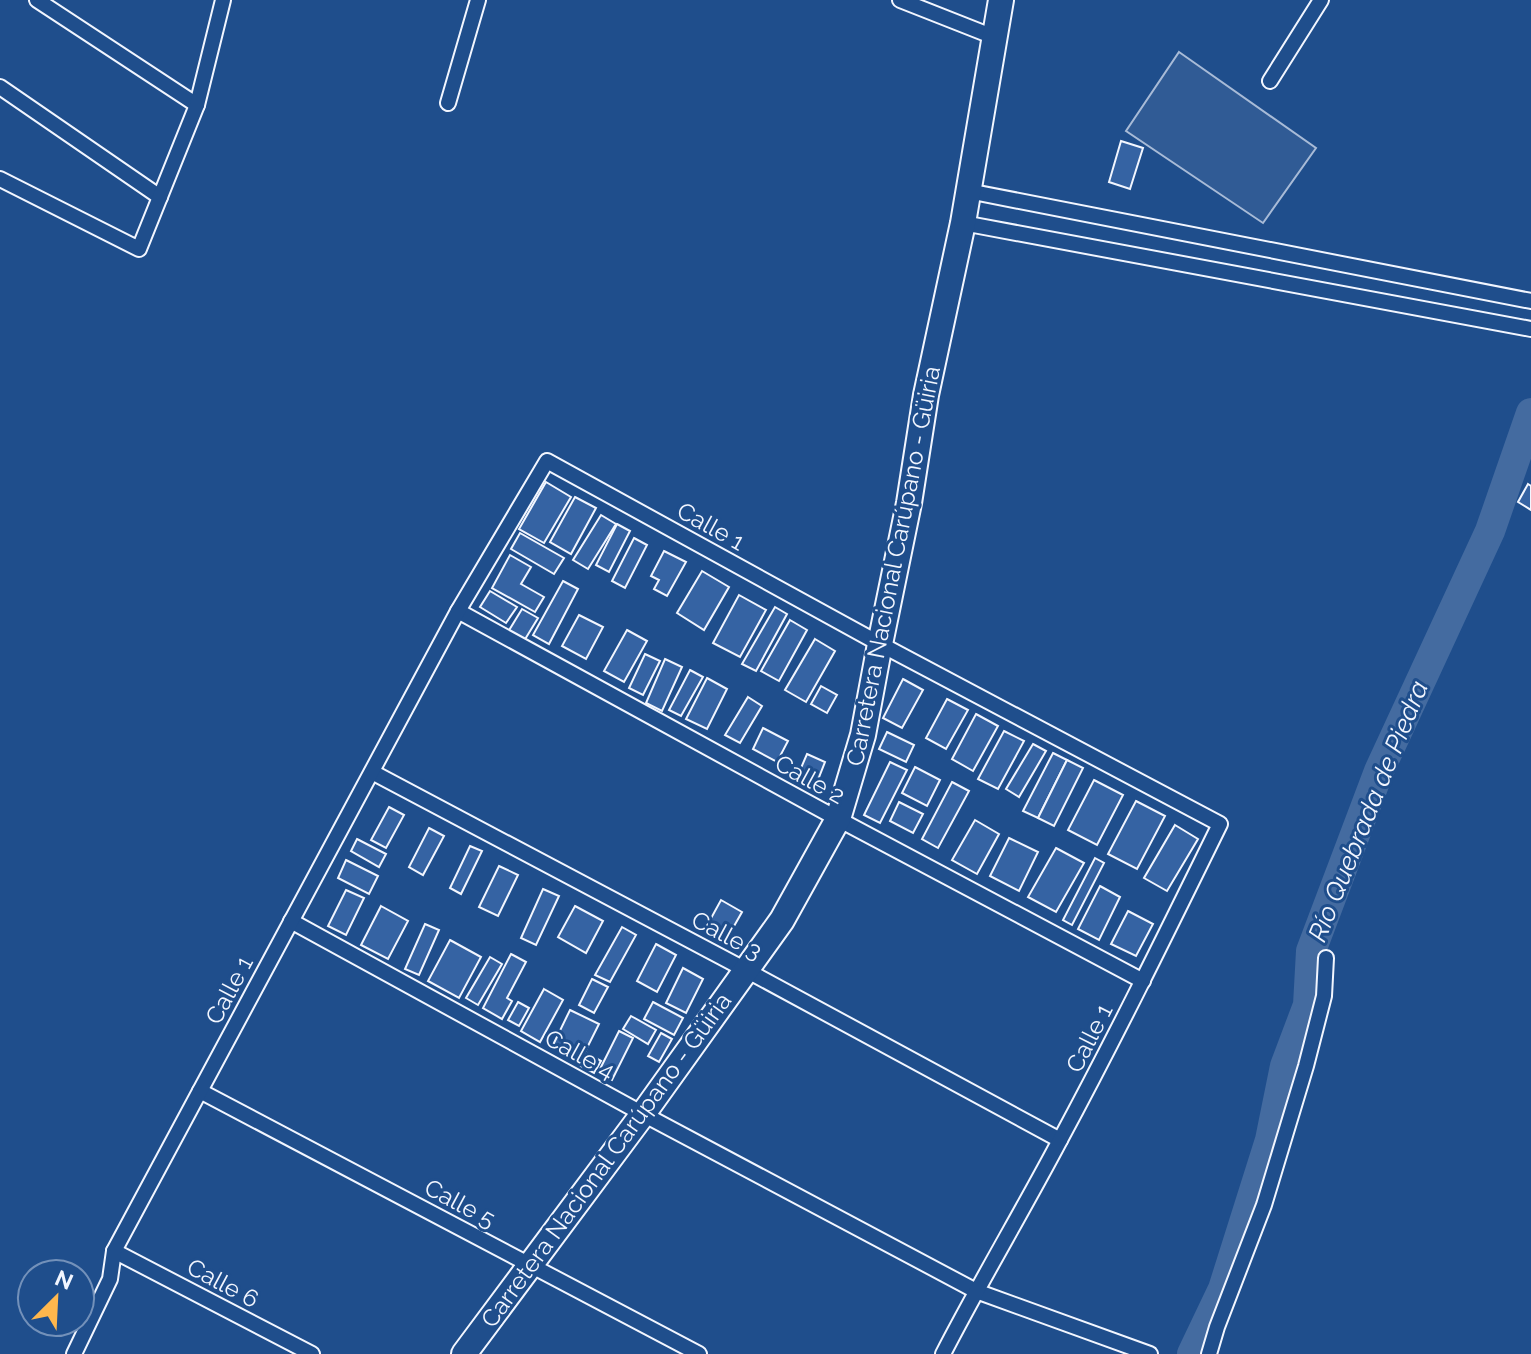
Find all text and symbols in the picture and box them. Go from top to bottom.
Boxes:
street label: Carretera Nacional Carúpano - Güiria [840,364,946,768]
street label: Calle 1 [672,496,750,556]
water label: Río Quebrada de Piedra [1302,676,1434,946]
street label: Calle 2 [770,748,850,810]
street label: Calle 3 [687,904,767,966]
street label: Calle 1 [199,951,259,1029]
street label: Carretera Nacional Carúpano - Güiria [475,987,737,1333]
street label: Calle 1 [1059,999,1119,1077]
street label: Calle 4 [540,1023,620,1085]
street label: Calle 5 [420,1172,500,1234]
street label: Calle 6 [182,1252,264,1314]
north arrow [16,1258,96,1338]
text: N [51,1264,77,1295]

